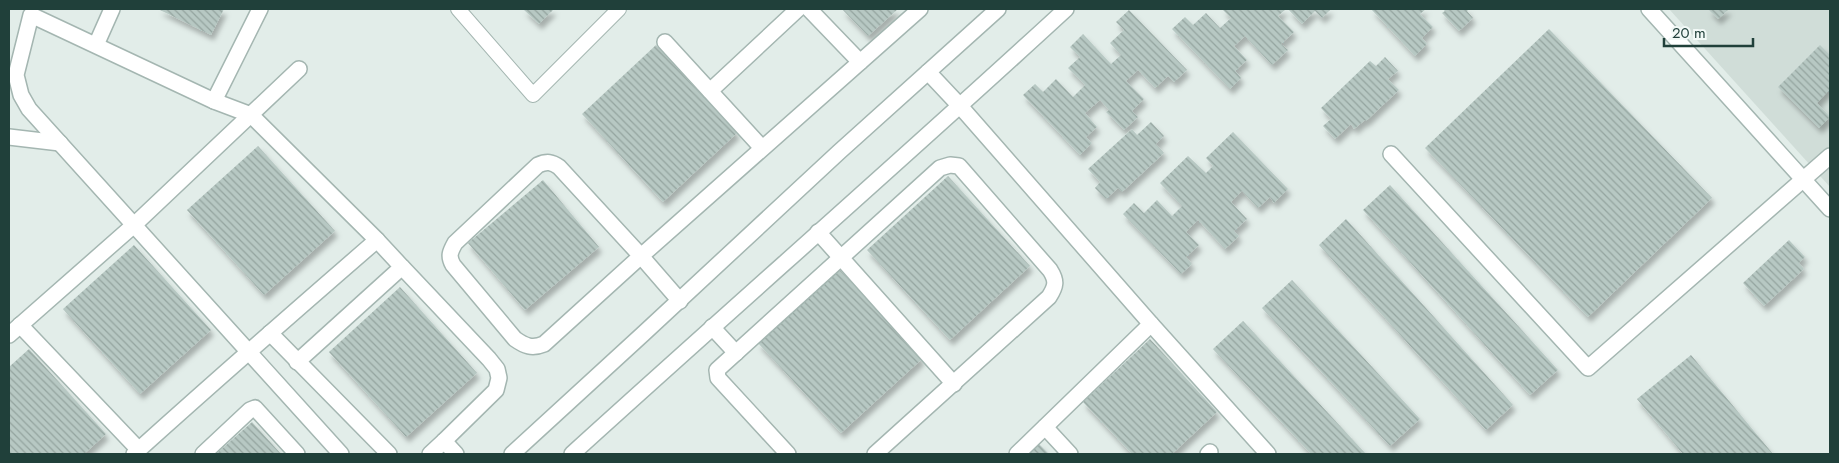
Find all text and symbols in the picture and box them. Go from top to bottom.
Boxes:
scale bar [1664,15,1753,47]
text: 20 m [1672,22,1706,44]

